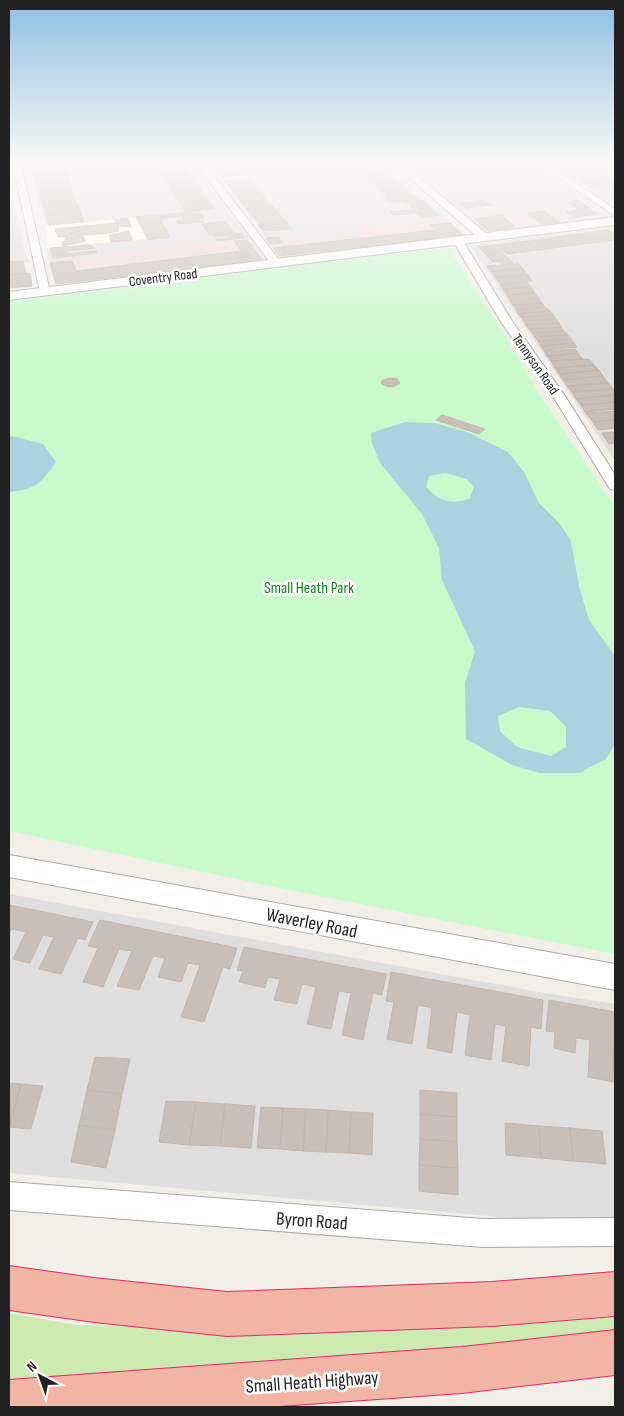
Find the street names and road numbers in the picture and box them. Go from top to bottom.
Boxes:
street label: Coventry Road [128,265,198,290]
street label: Tennyson Road [509,331,563,398]
street label: Waverley Road [264,903,359,944]
street label: Byron Road [275,1208,348,1235]
street label: Small Heath Highway [245,1366,380,1399]

